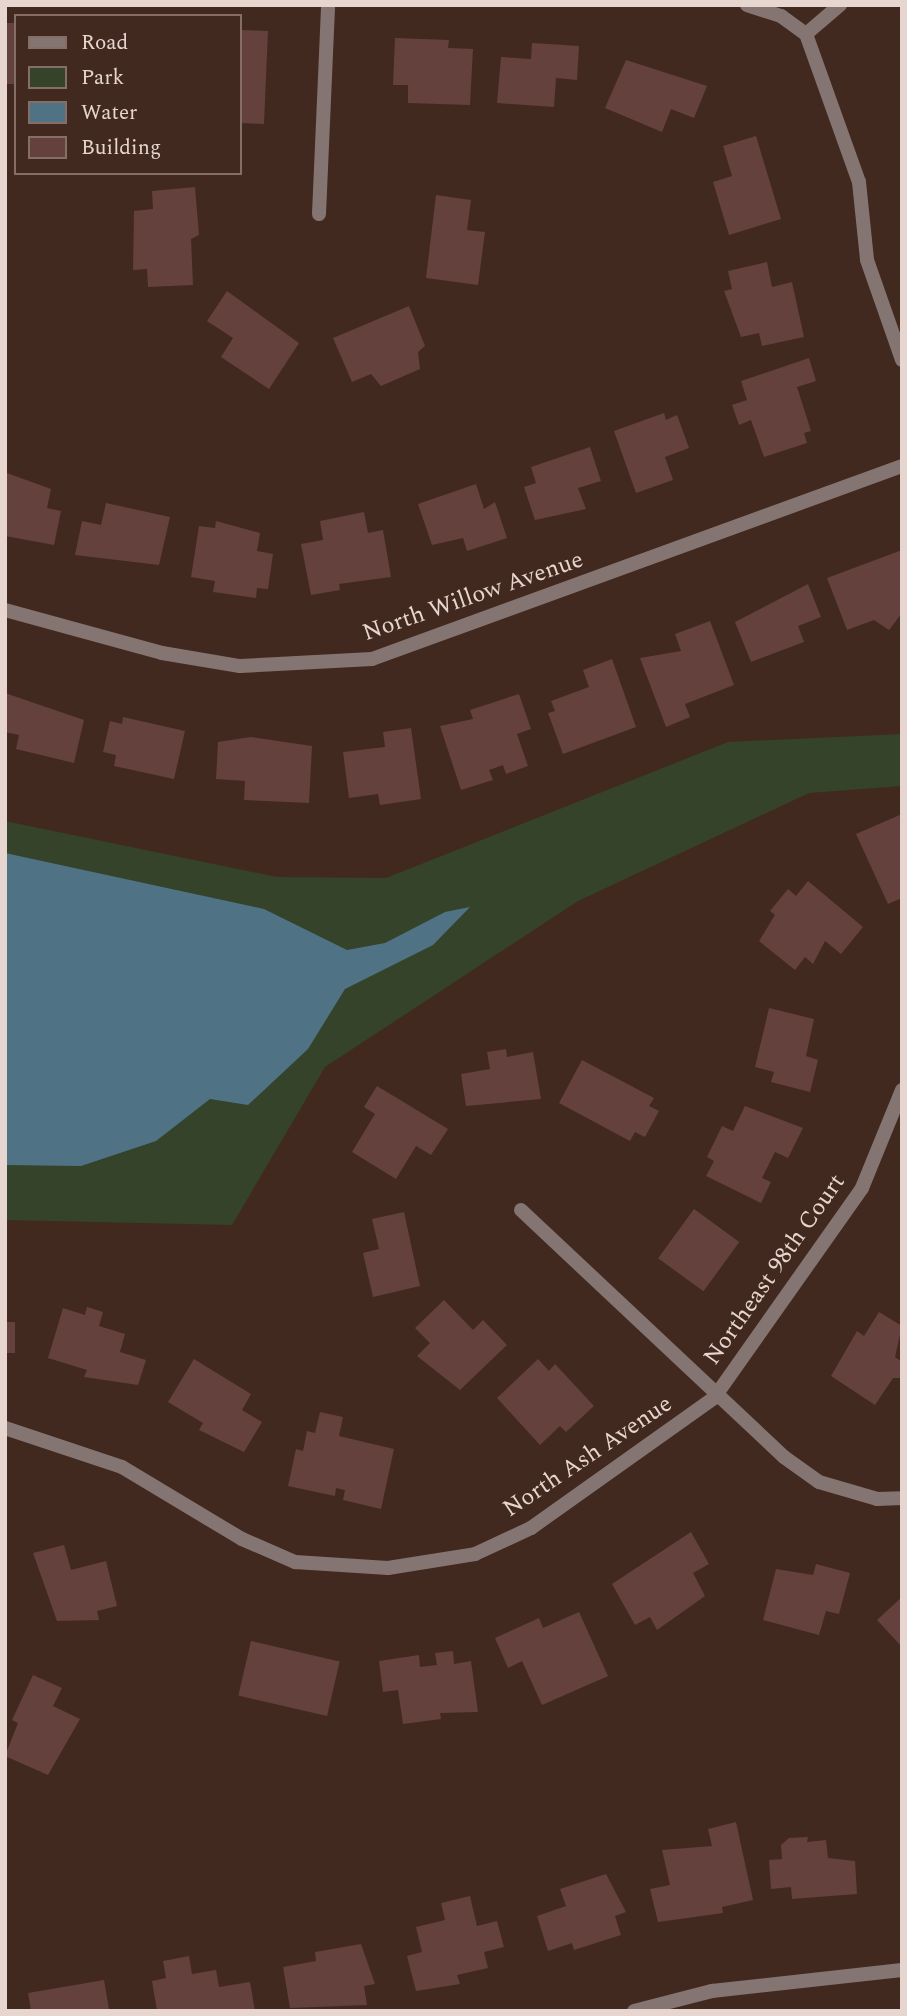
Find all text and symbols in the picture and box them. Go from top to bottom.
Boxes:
legend [14,14,242,175]
text: Road [81,27,128,59]
text: Park [81,62,124,94]
text: Water [81,97,137,129]
text: Building [81,132,161,164]
street label: North Willow Avenue [359,546,587,648]
street label: Northeast 98th Court [698,1169,852,1371]
street label: North Ash Avenue [498,1390,678,1524]

